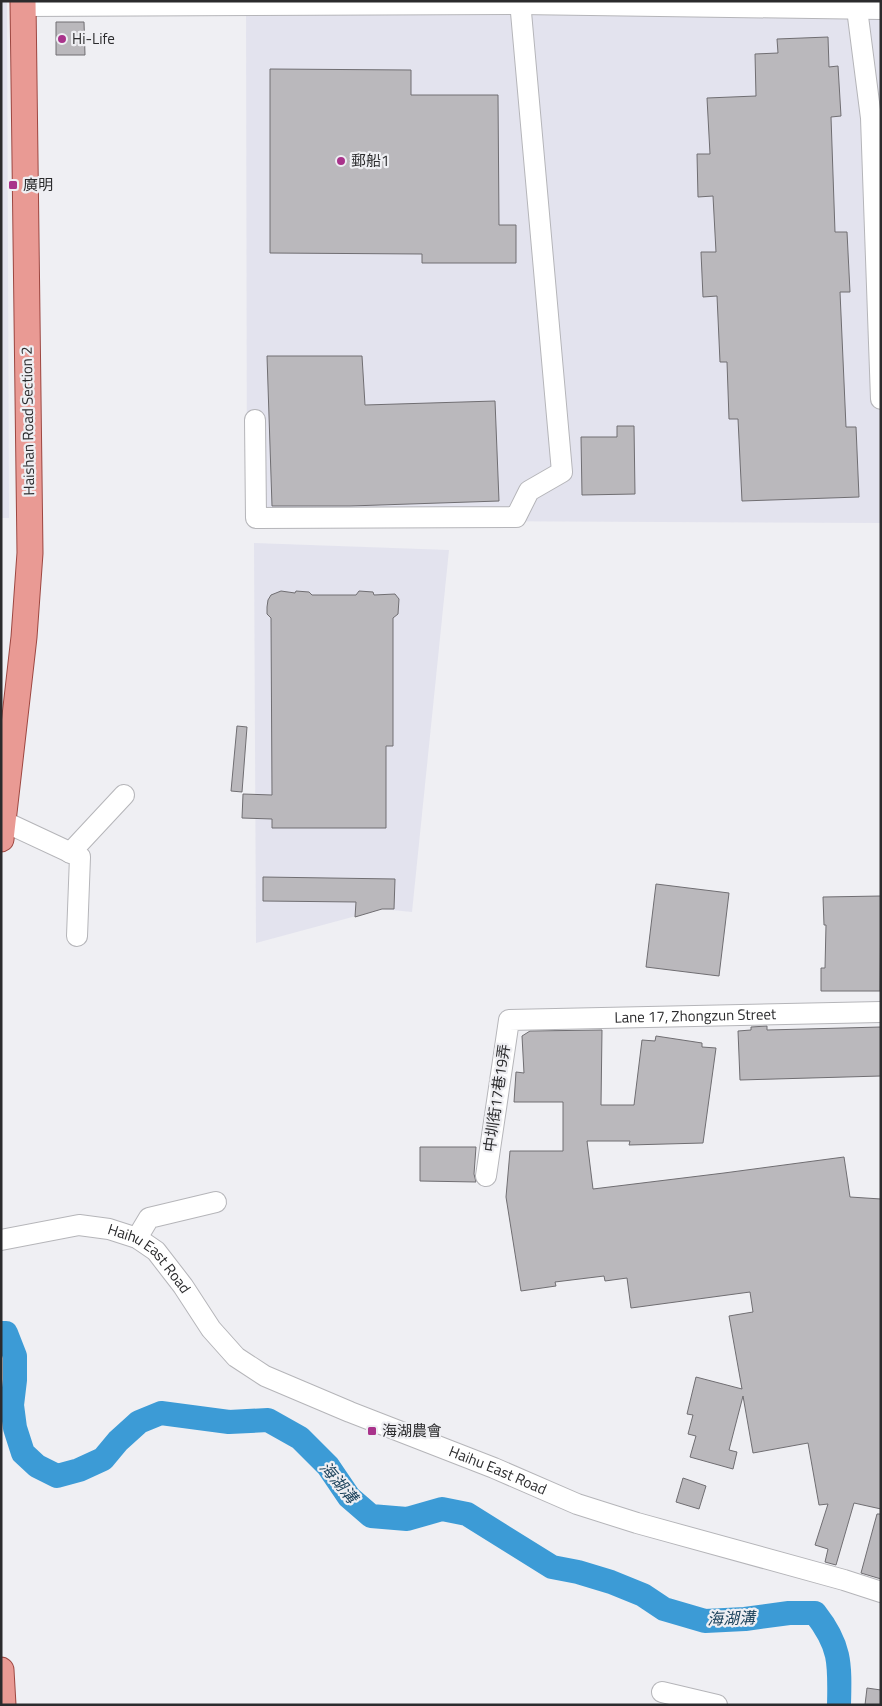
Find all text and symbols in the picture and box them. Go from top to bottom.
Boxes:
place label: Hi-Life [72,27,115,50]
marker: Hi-Life [56,33,68,45]
place label: 郵船1 [351,149,389,172]
marker: 郵船1 [335,155,347,167]
place label: 廣明 [23,173,53,196]
marker: 廣明 [7,179,19,191]
street label: Haishan Road Section 2 [15,346,40,496]
street label: Lane 17, Zhongzun Street [614,1002,777,1029]
street label: 中圳街17巷19弄 [478,1043,515,1153]
street label: Haihu East Road [105,1217,197,1298]
place label: 海湖農會 [382,1419,442,1442]
marker: 海湖農會 [366,1425,378,1437]
street label: Haihu East Road [446,1440,551,1501]
water label: 海湖溝 [314,1456,365,1510]
water label: 海湖溝 [707,1605,757,1631]

